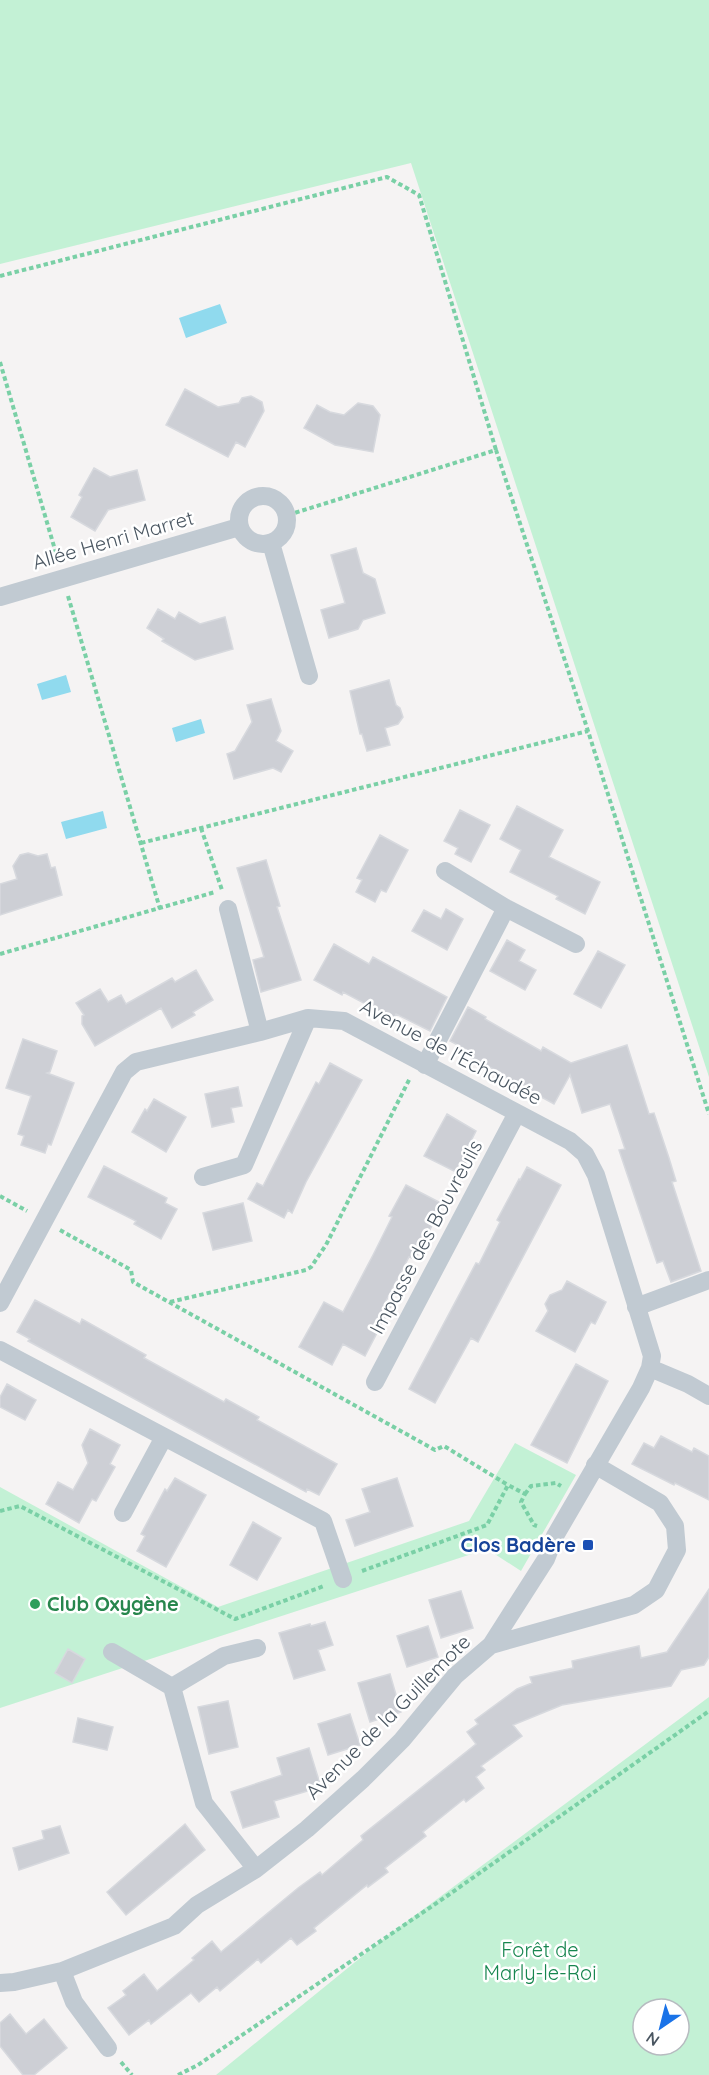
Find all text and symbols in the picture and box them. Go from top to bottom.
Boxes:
street label: Allée Henri Marret [29,505,196,574]
street label: Avenue de l'Échaudée [356,993,546,1110]
street label: Impasse des Bouvreuils [364,1135,487,1338]
place label: Clos Badère [460,1532,576,1557]
marker: Clos Badère [581,1538,595,1552]
place label: Club Oxygène [47,1591,179,1616]
marker: Club Oxygène [28,1597,42,1611]
street label: Avenue de la Guillemote [300,1629,475,1804]
park label: Forêt de Marly-le-Roi [484,1937,596,1985]
north arrow [631,1997,691,2057]
text: N [642,2028,663,2051]

